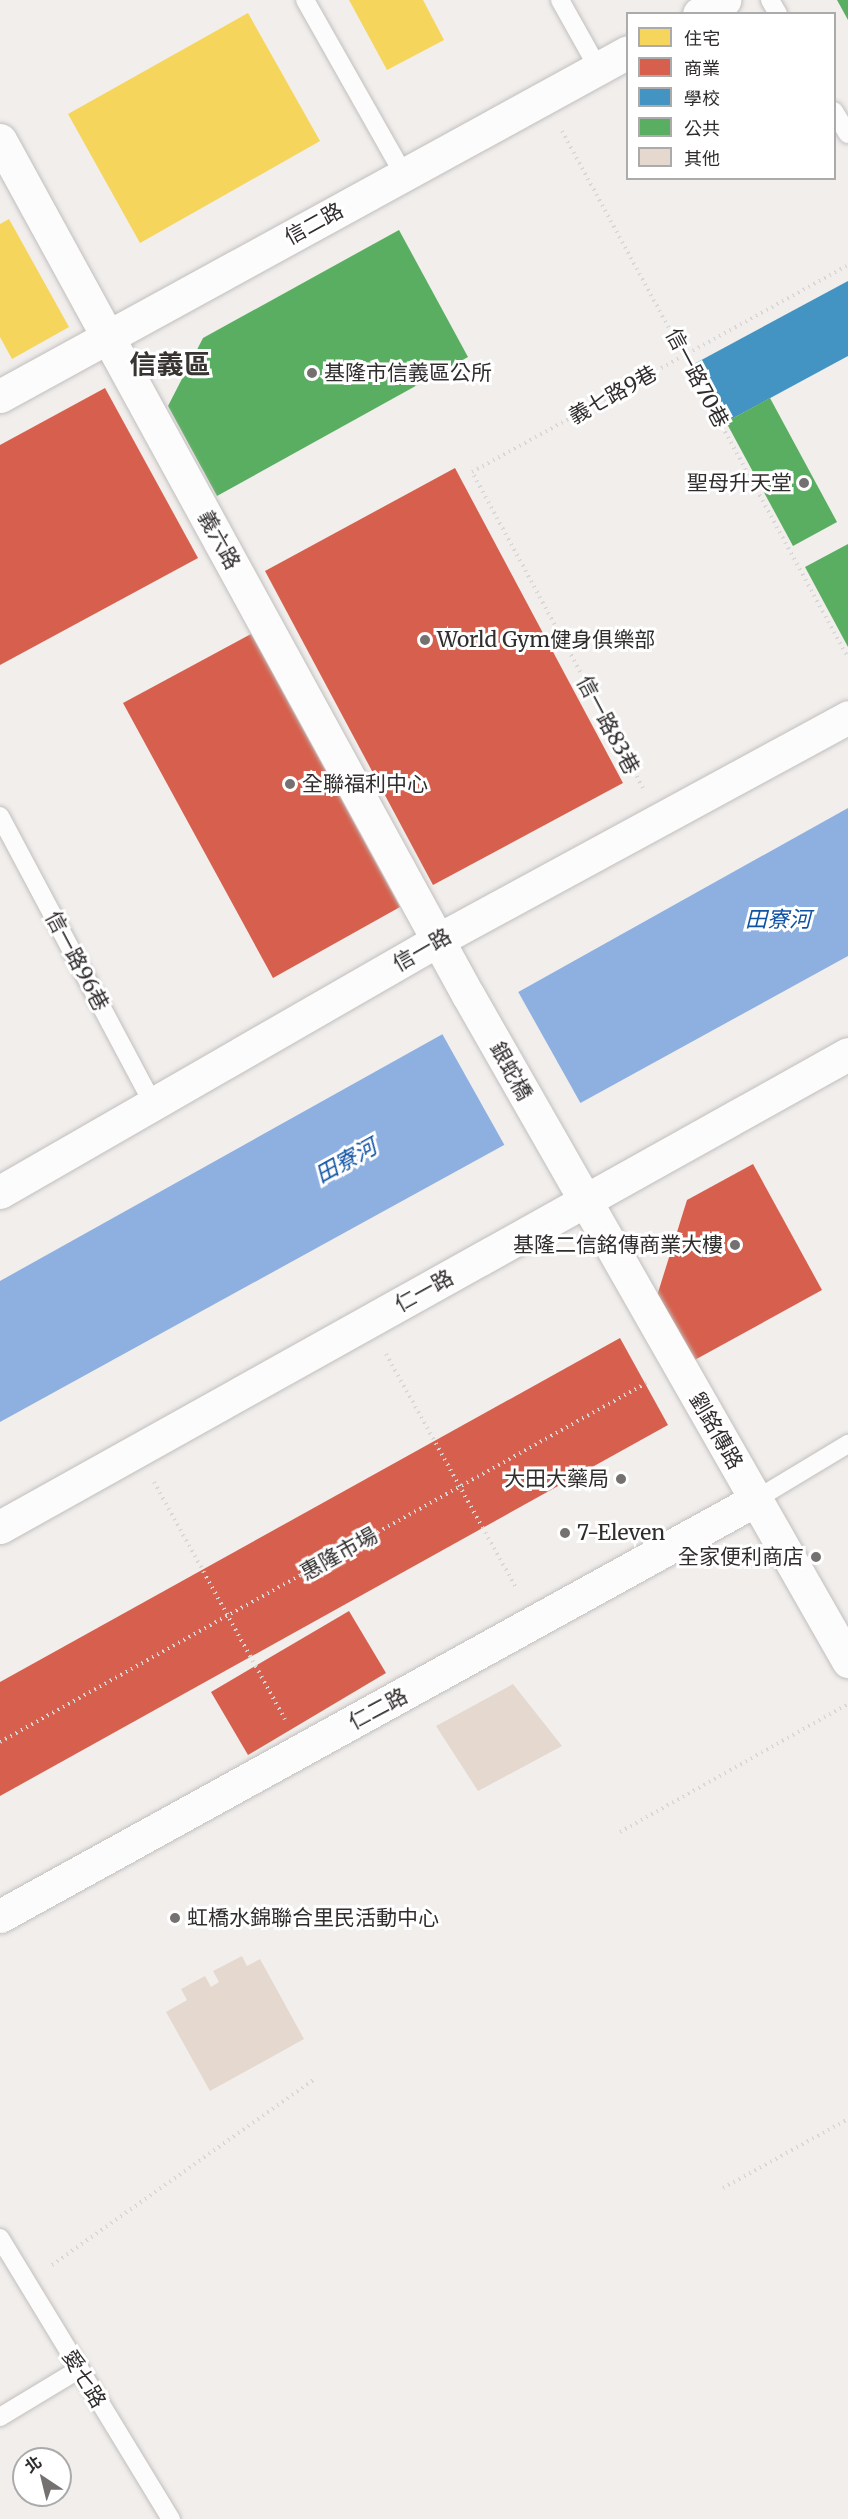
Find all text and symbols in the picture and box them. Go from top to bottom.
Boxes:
legend [626,12,836,180]
text: 住宅 [684,27,720,50]
text: 商業 [684,57,720,80]
text: 學校 [684,87,720,110]
text: 公共 [684,117,720,140]
text: 其他 [684,147,720,170]
street label: 信二路 [280,198,348,250]
street label: 信一路70巷 [660,324,734,432]
district label: 信義區 [130,349,210,381]
place label: 基隆市信義區公所 [324,360,492,386]
street label: 義七路9巷 [565,361,661,429]
marker: 基隆市信義區公所 [305,366,319,380]
place label: 聖母升天堂 [687,470,792,496]
marker: 聖母升天堂 [797,476,811,490]
street label: 義六路 [193,506,245,574]
place label: World Gym健身俱樂部 [437,627,655,653]
marker: World Gym健身俱樂部 [418,633,432,647]
street label: 信一路83巷 [572,671,644,779]
place label: 全聯福利中心 [302,771,428,797]
marker: 全聯福利中心 [283,777,297,791]
street label: 信一路96巷 [40,907,114,1015]
water label: 田寮河 [745,907,811,933]
street label: 信一路 [388,923,456,977]
street label: 銀蛇橋 [485,1037,537,1105]
water label: 田寮河 [311,1133,381,1189]
place label: 基隆二信銘傳商業大樓 [513,1232,723,1258]
marker: 基隆二信銘傳商業大樓 [728,1238,742,1252]
street label: 仁一路 [390,1265,458,1317]
street label: 劉銘傳路 [684,1388,748,1474]
place label: 大田大藥局 [504,1466,609,1492]
marker: 大田大藥局 [614,1472,628,1486]
place label: 7-Eleven [577,1520,665,1546]
street label: 惠隆市場 [296,1523,382,1585]
marker: 7-Eleven [558,1526,572,1540]
place label: 全家便利商店 [678,1544,804,1570]
marker: 全家便利商店 [809,1550,823,1564]
street label: 仁二路 [344,1683,412,1735]
place label: 虹橋水錦聯合里民活動中心 [187,1905,439,1931]
marker: 虹橋水錦聯合里民活動中心 [168,1911,182,1925]
street label: 愛七路 [57,2346,111,2412]
north arrow [12,2447,72,2507]
text: 北 [21,2451,45,2477]

